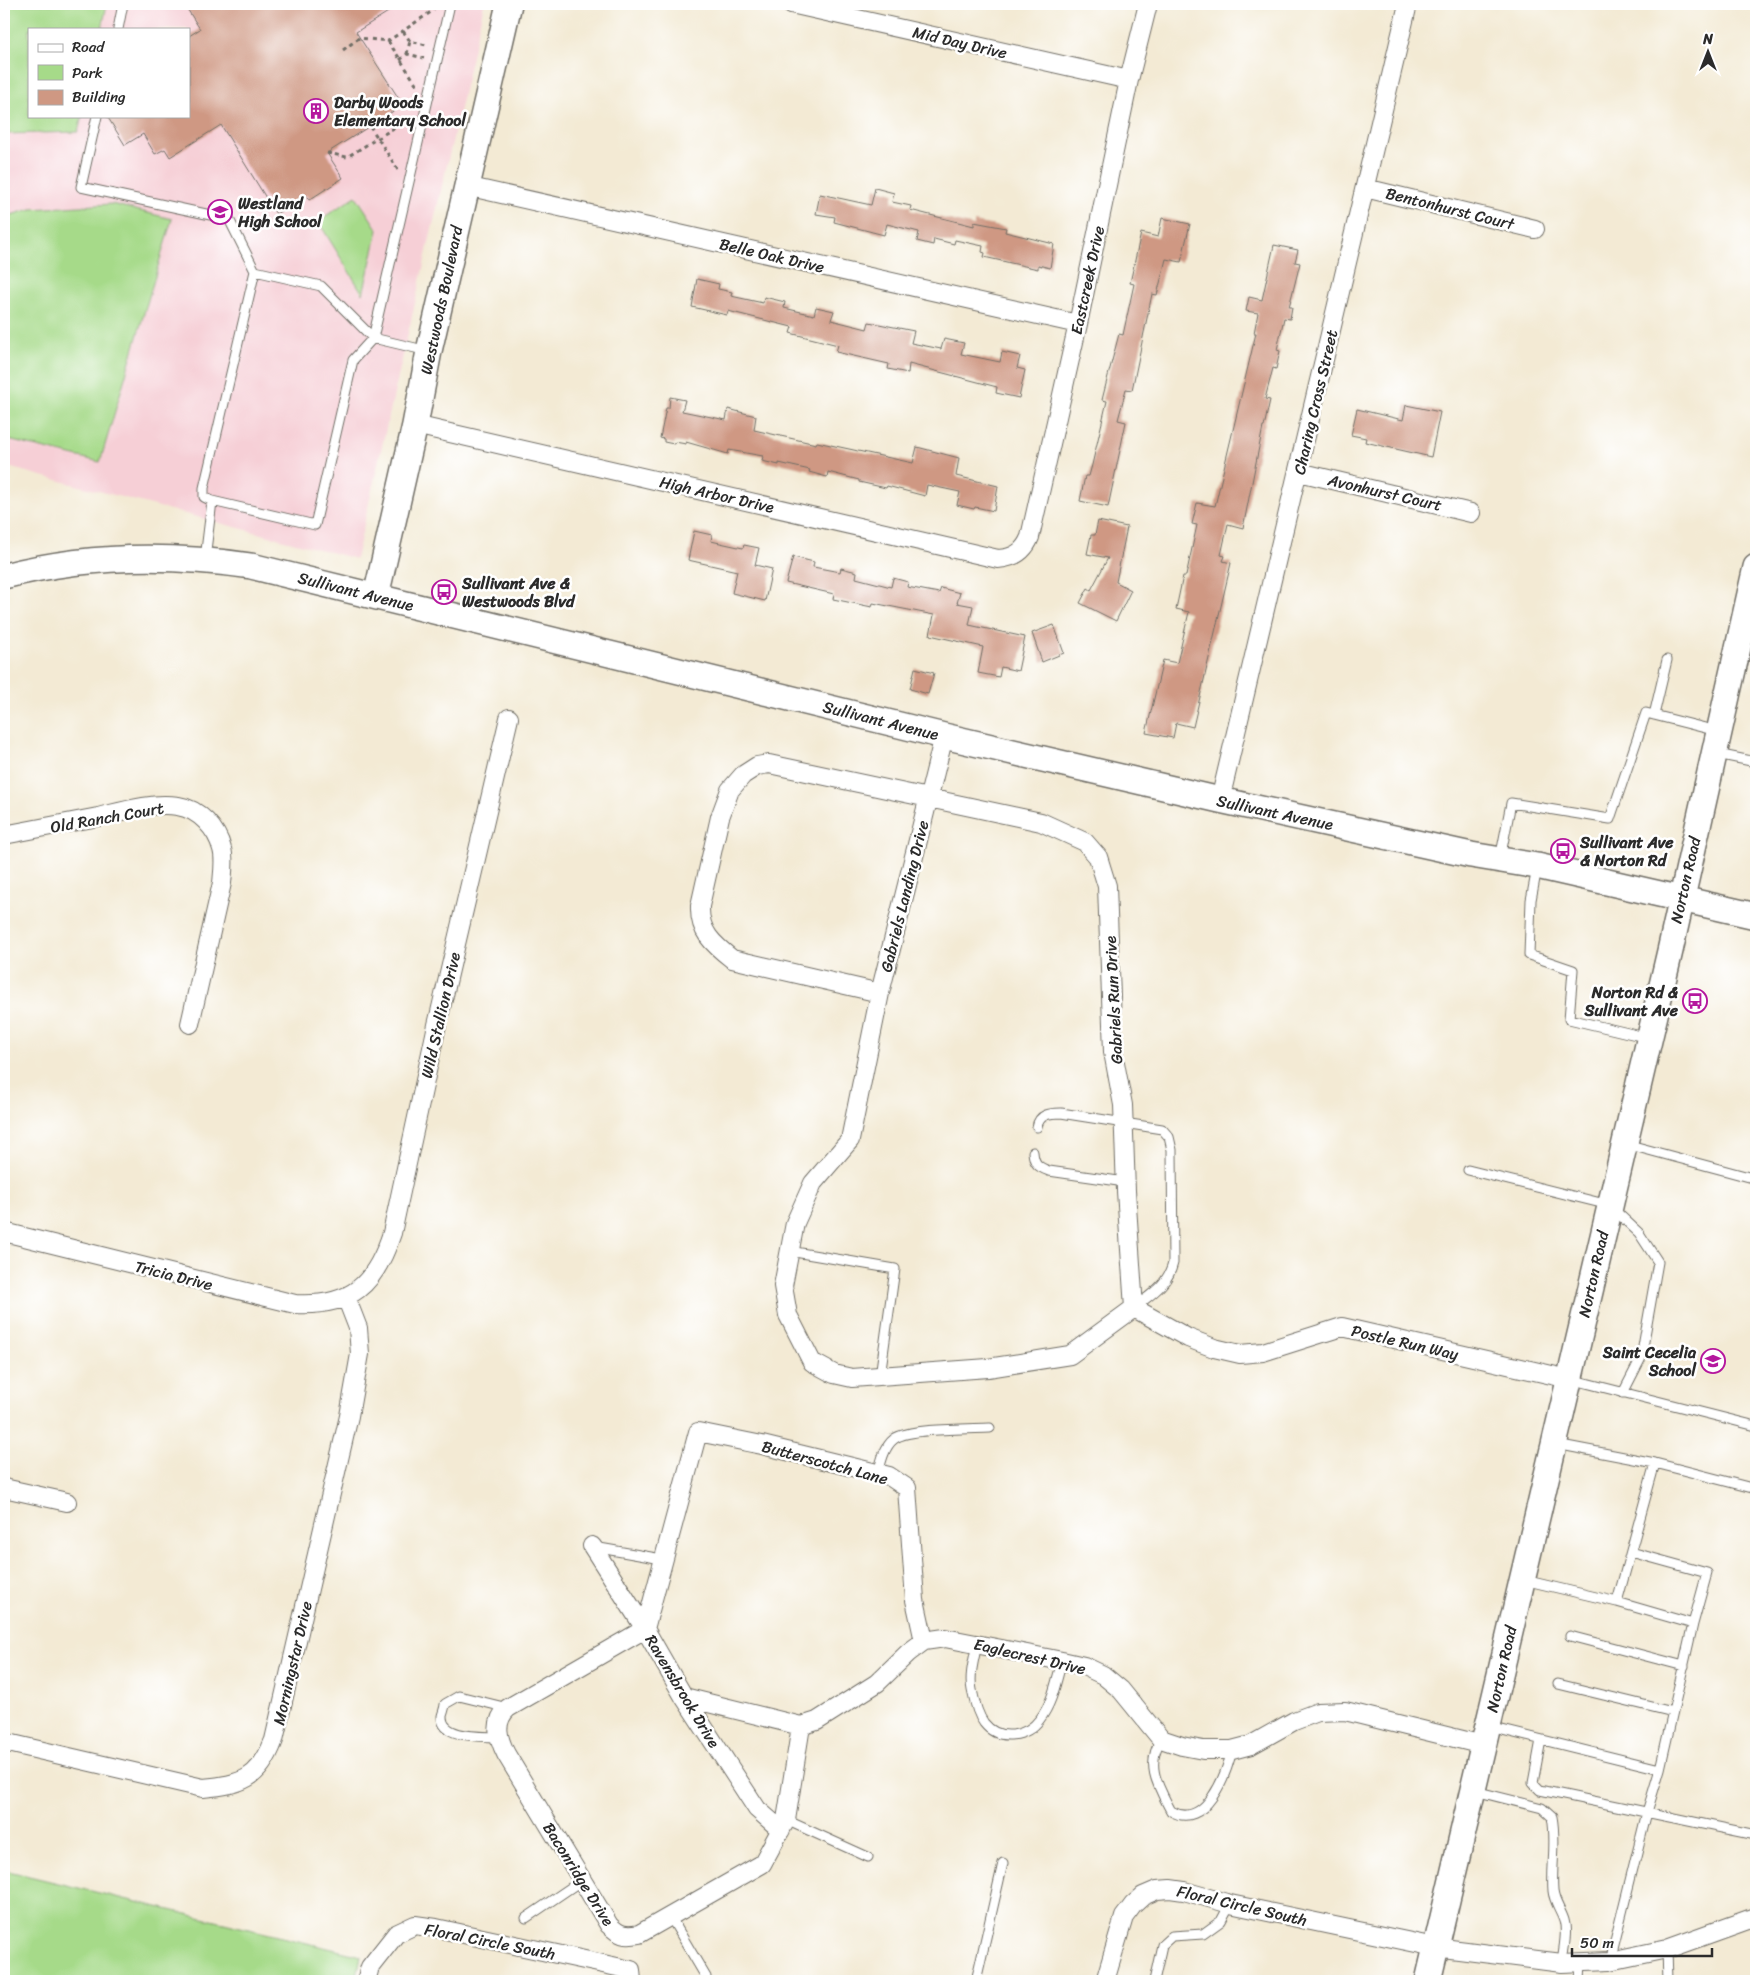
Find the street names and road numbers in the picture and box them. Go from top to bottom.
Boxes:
street label: Mid Day Drive [910,18,1010,67]
street label: Bentonhurst Court [1382,178,1518,239]
street label: Westwoods Boulevard [412,221,472,377]
street label: Eastcreek Drive [1062,223,1113,337]
street label: Belle Oak Drive [716,229,827,282]
street label: Charing Cross Street [1285,327,1346,477]
street label: Avonhurst Court [1324,465,1445,520]
street label: High Arbor Drive [657,467,777,522]
street label: Sullivant Avenue [295,563,417,620]
street label: Sullivant Avenue [820,692,942,749]
street label: Sullivant Avenue [1214,786,1336,839]
street label: Old Ranch Court [48,793,166,842]
street label: Gabriels Landing Drive [872,817,937,975]
street label: Norton Road [1661,833,1710,926]
street label: Gabriels Run Drive [1096,935,1131,1065]
street label: Wild Stallion Drive [412,949,469,1081]
street label: Norton Road [1569,1227,1618,1320]
street label: Tricia Drive [132,1252,216,1299]
street label: Postle Run Way [1348,1316,1462,1369]
street label: Butterscotch Lane [758,1432,891,1493]
street label: Morningstar Drive [264,1598,321,1728]
street label: Norton Road [1477,1622,1526,1715]
street label: Ravensbrook Drive [637,1629,728,1754]
street label: Eaglecrest Drive [971,1630,1089,1683]
street label: Baconridge Drive [535,1816,622,1932]
street label: Floral Circle South [1174,1876,1310,1935]
street label: Floral Circle South [422,1915,558,1968]

